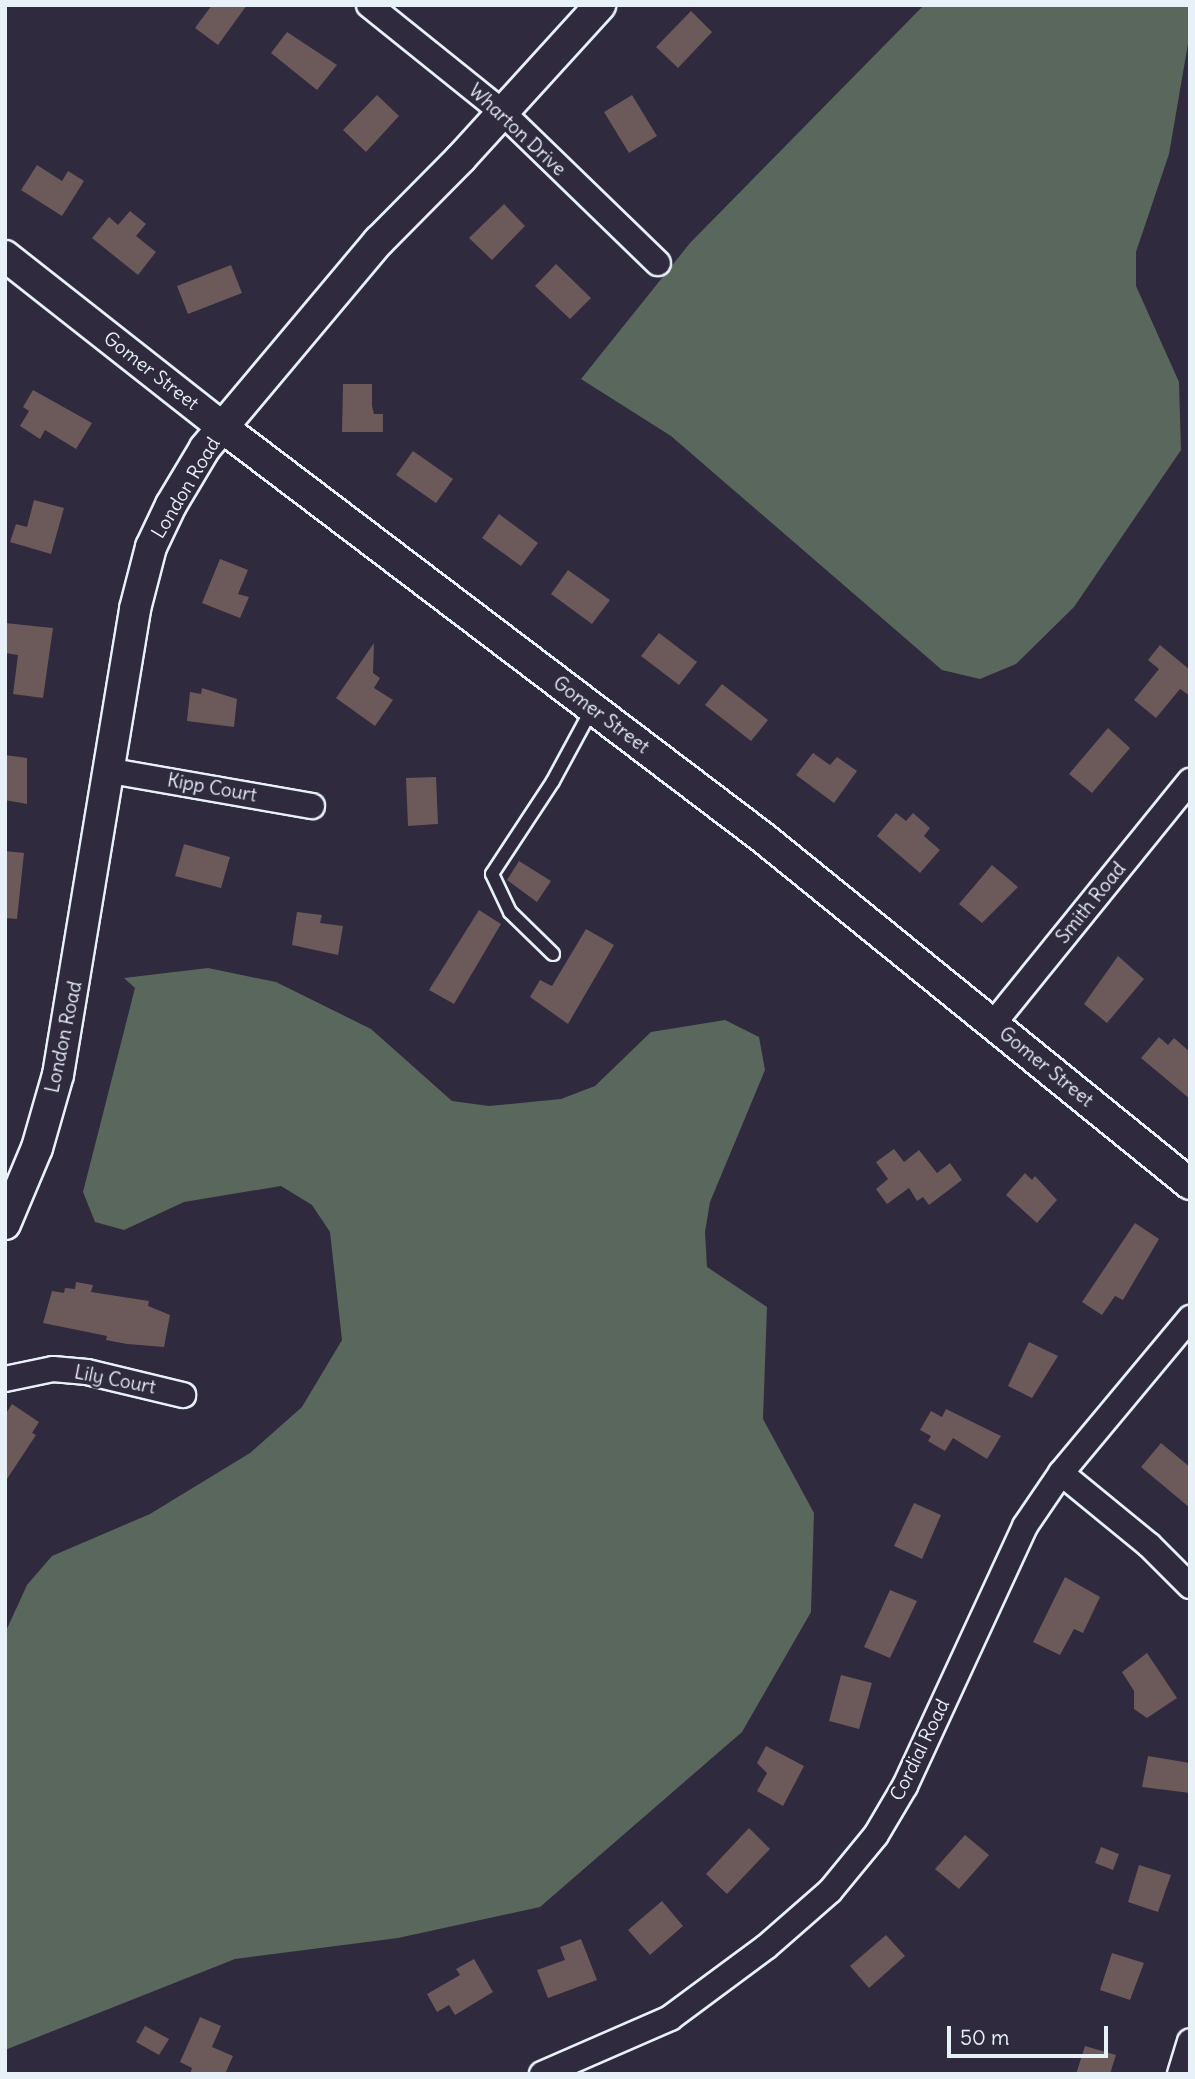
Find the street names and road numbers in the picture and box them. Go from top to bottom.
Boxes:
street label: Wharton Drive [464,79,570,181]
street label: Gomer Street [99,327,203,415]
street label: London Road [147,433,225,543]
street label: Gomer Street [549,672,653,758]
street label: Kipp Court [165,769,259,807]
street label: Smith Road [1051,858,1131,948]
street label: London Road [41,979,87,1095]
street label: Gomer Street [994,1022,1098,1112]
street label: Lily Court [72,1361,158,1399]
street label: Cordial Road [886,1696,954,1804]

